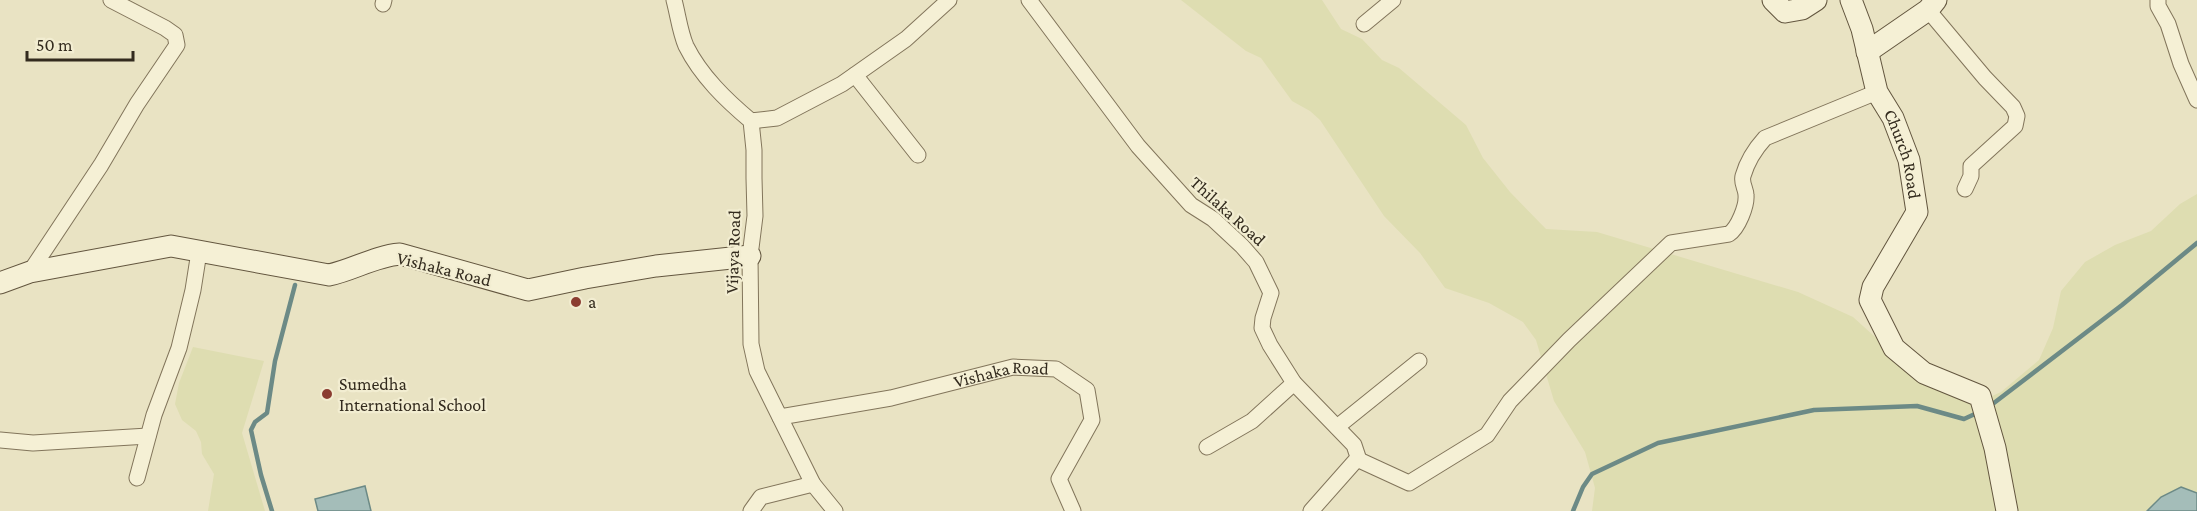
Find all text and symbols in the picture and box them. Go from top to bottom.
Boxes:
scale bar [27,24,134,62]
text: 50 m [36,35,73,55]
street label: Church Road [1880,105,1925,201]
street label: Thilaka Road [1186,172,1270,250]
street label: Vijaya Road [722,209,745,294]
street label: Vishaka Road [395,248,494,290]
place label: a [588,292,596,312]
marker: a [569,295,583,309]
street label: Vishaka Road [952,357,1050,392]
place label: Sumedha International School [339,374,486,415]
marker: Sumedha International School [320,387,334,401]

